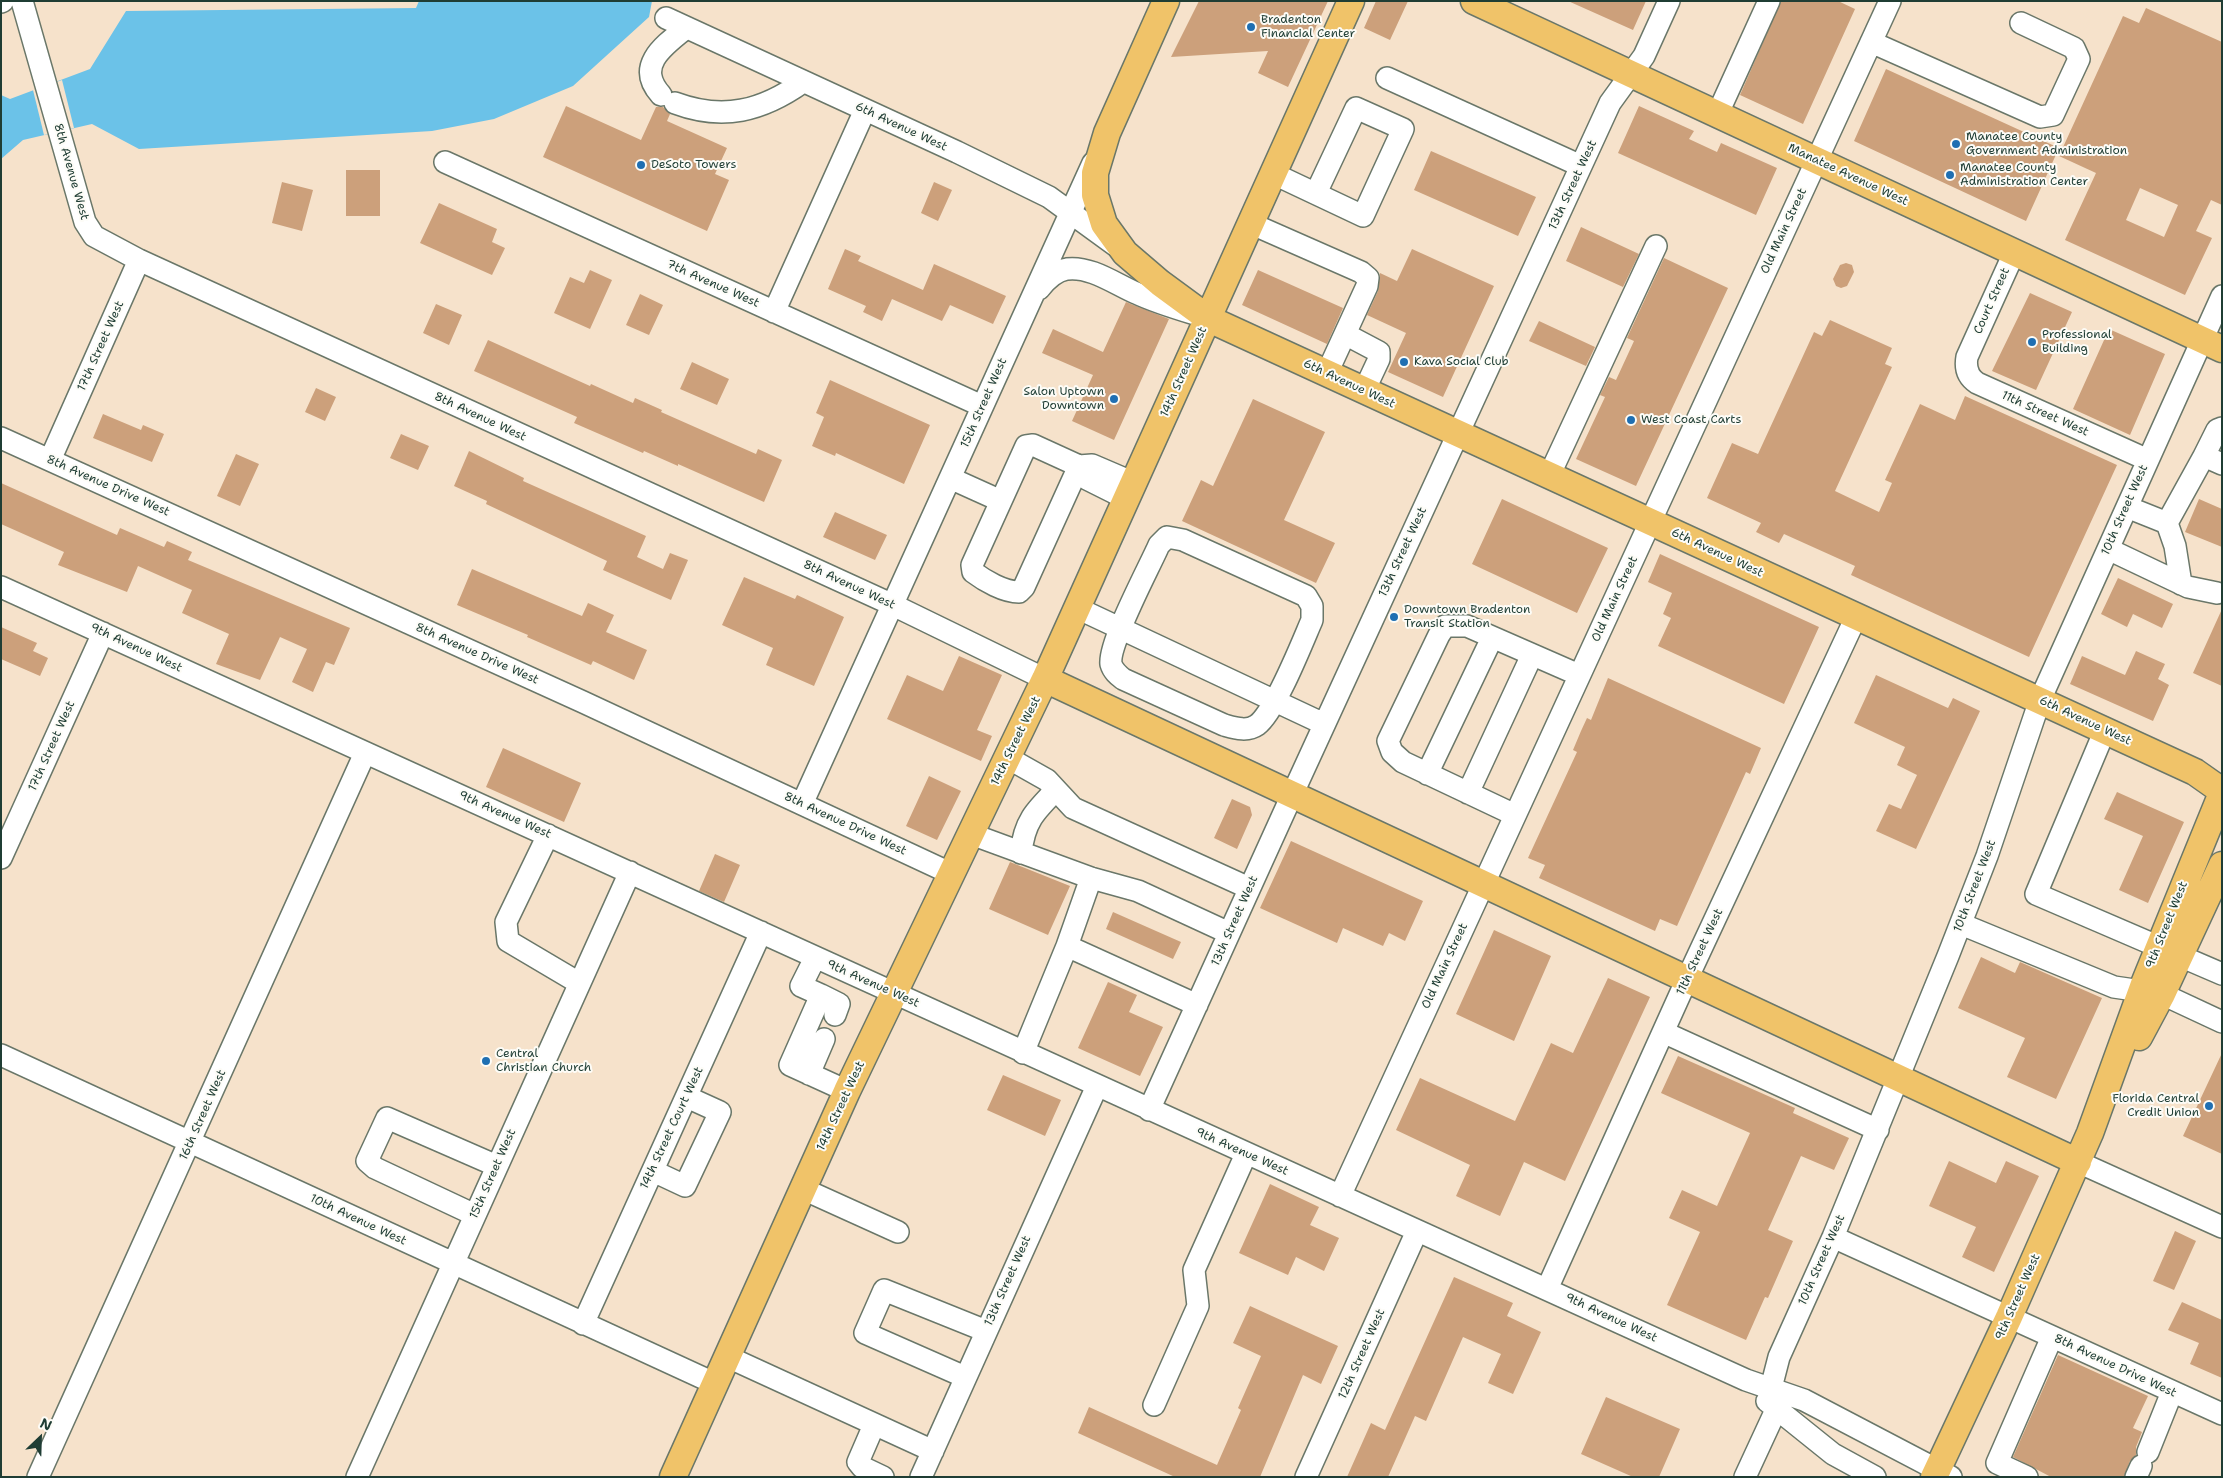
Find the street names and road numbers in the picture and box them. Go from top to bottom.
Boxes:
street label: 6th Avenue West [853,99,949,155]
street label: 8th Avenue West [50,122,92,222]
street label: 13th Street West [1546,138,1600,232]
street label: Manatee Avenue West [1786,141,1910,209]
street label: Old Main Street [1758,186,1810,276]
street label: 7th Avenue West [664,257,762,311]
street label: Court Street [1971,266,2013,336]
street label: 17th Street West [75,299,127,393]
street label: 14th Street West [1158,325,1210,419]
street label: 15th Street West [958,356,1010,450]
street label: 6th Avenue West [1301,356,1397,412]
street label: 11th Street West [1999,388,2091,440]
street label: 8th Avenue West [432,389,528,445]
street label: 8th Avenue Drive West [44,452,172,520]
street label: 10th Street West [2099,462,2151,558]
street label: 13th Street West [1376,505,1430,599]
street label: 6th Avenue West [1669,525,1765,581]
street label: Old Main Street [1589,554,1641,644]
street label: 8th Avenue West [801,557,897,613]
street label: 9th Avenue West [88,620,184,676]
street label: 8th Avenue Drive West [413,620,541,688]
street label: 6th Avenue West [2037,693,2133,749]
street label: 14th Street West [988,694,1044,788]
street label: 17th Street West [26,699,78,793]
street label: 9th Avenue West [456,788,554,842]
street label: 8th Avenue Drive West [781,789,909,859]
street label: 10th Street West [1951,838,1999,934]
street label: 13th Street West [1209,874,1261,968]
street label: 9th Street West [2143,879,2191,971]
street label: 11th Street West [1674,906,1726,998]
street label: Old Main Street [1419,921,1471,1011]
street label: 9th Avenue West [824,957,922,1011]
street label: 14th Street West [814,1059,868,1153]
street label: 14th Street Court West [637,1065,707,1191]
street label: 16th Street West [177,1068,229,1162]
street label: 9th Avenue West [1193,1125,1291,1179]
street label: 15th Street West [467,1127,519,1221]
street label: 10th Avenue West [307,1191,409,1249]
street label: 10th Street West [1796,1212,1848,1308]
street label: 13th Street West [982,1234,1034,1328]
street label: 9th Street West [1993,1252,2043,1342]
street label: 9th Avenue West [1563,1290,1659,1346]
street label: 12th Street West [1336,1307,1388,1401]
street label: 8th Avenue Drive West [2051,1331,2179,1401]

